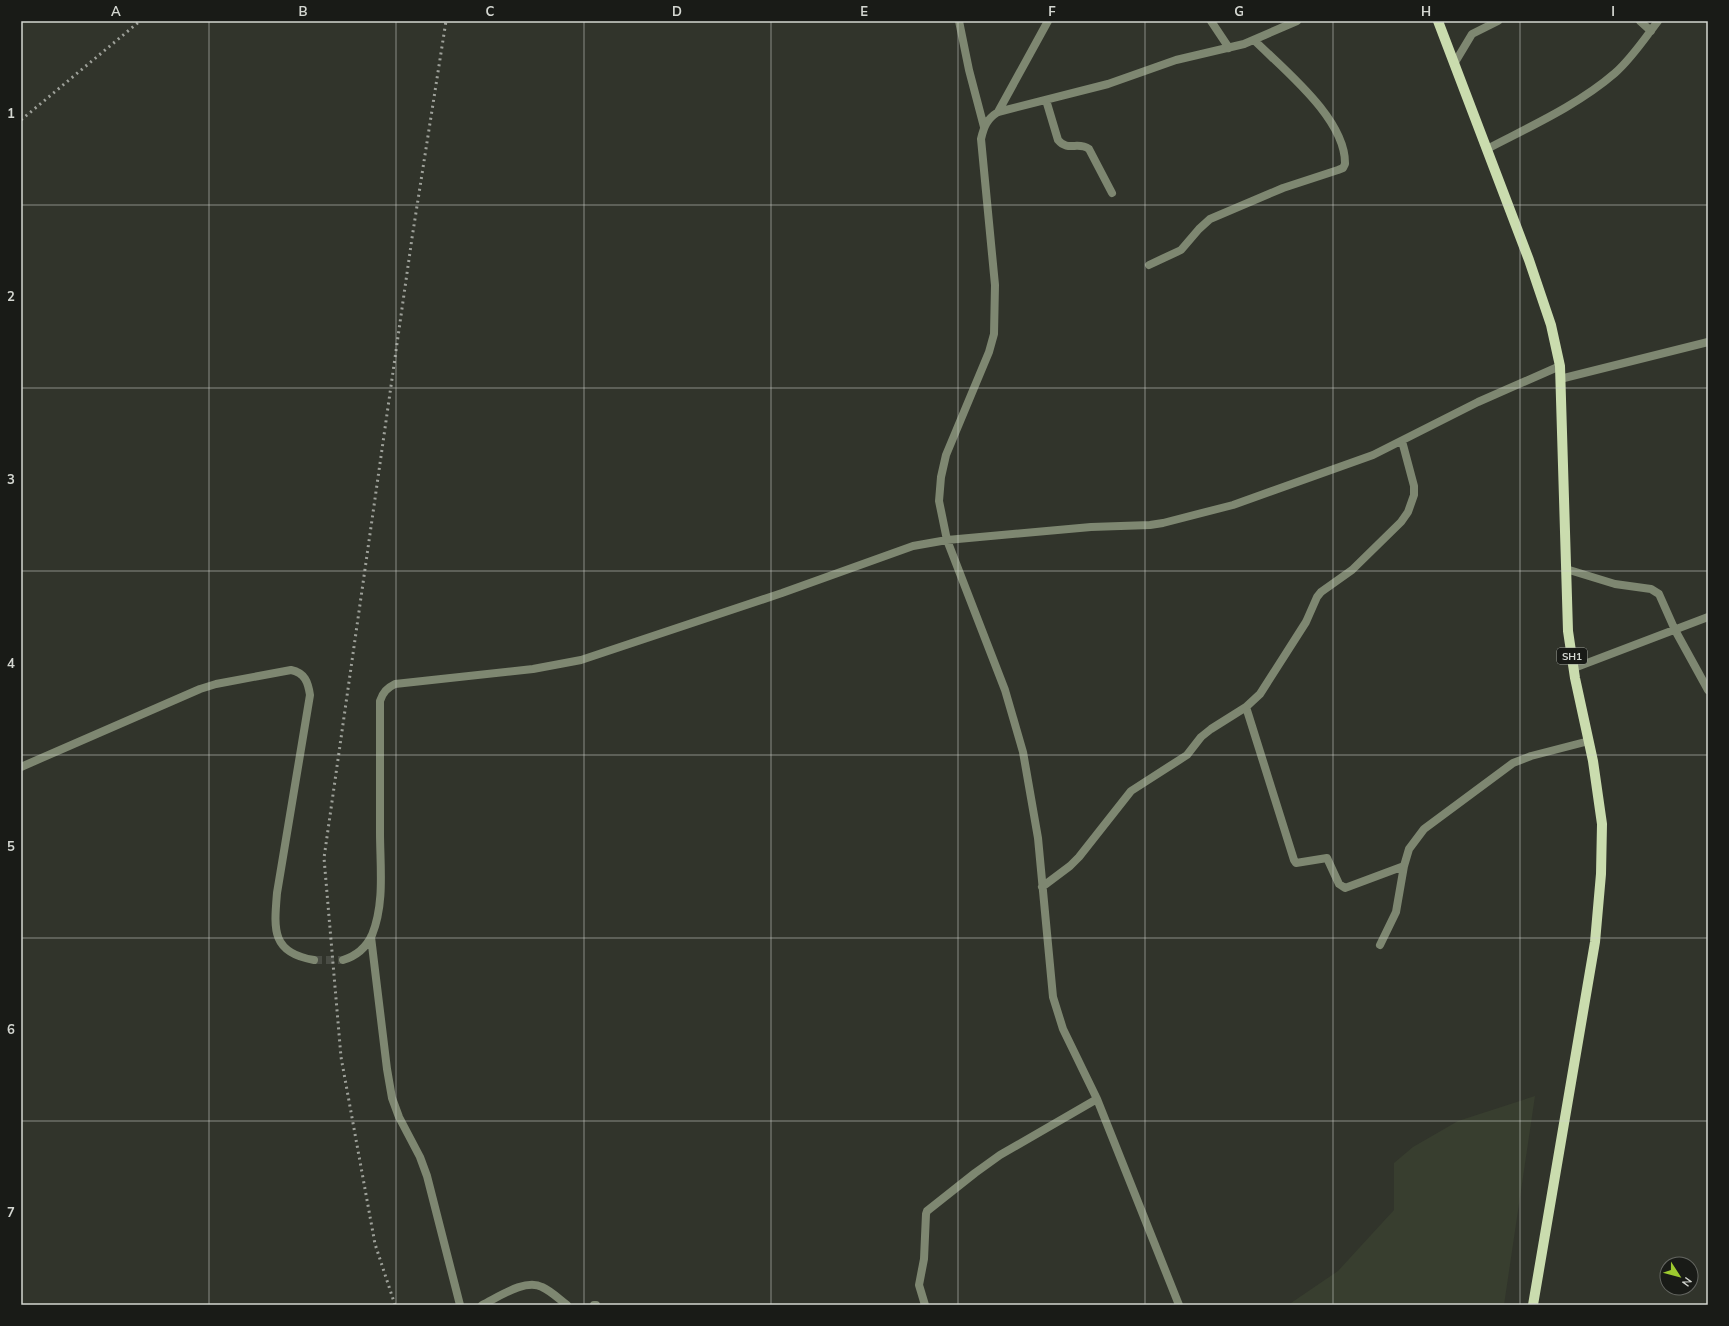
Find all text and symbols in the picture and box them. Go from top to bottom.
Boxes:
text: A [111,3,121,19]
text: B [299,3,308,19]
text: C [486,3,495,19]
text: D [672,3,682,19]
text: E [860,3,868,19]
text: F [1048,3,1056,19]
text: G [1234,3,1244,19]
text: H [1421,3,1431,19]
text: I [1611,3,1615,19]
text: 1 [7,105,15,121]
text: 2 [7,288,15,304]
text: 3 [7,471,15,487]
road number: SH1 [1557,648,1587,664]
text: 4 [7,655,15,671]
text: 5 [7,838,15,854]
text: 6 [7,1021,15,1037]
text: 7 [7,1204,15,1220]
north arrow [1659,1256,1699,1296]
text: N [1679,1274,1695,1289]

